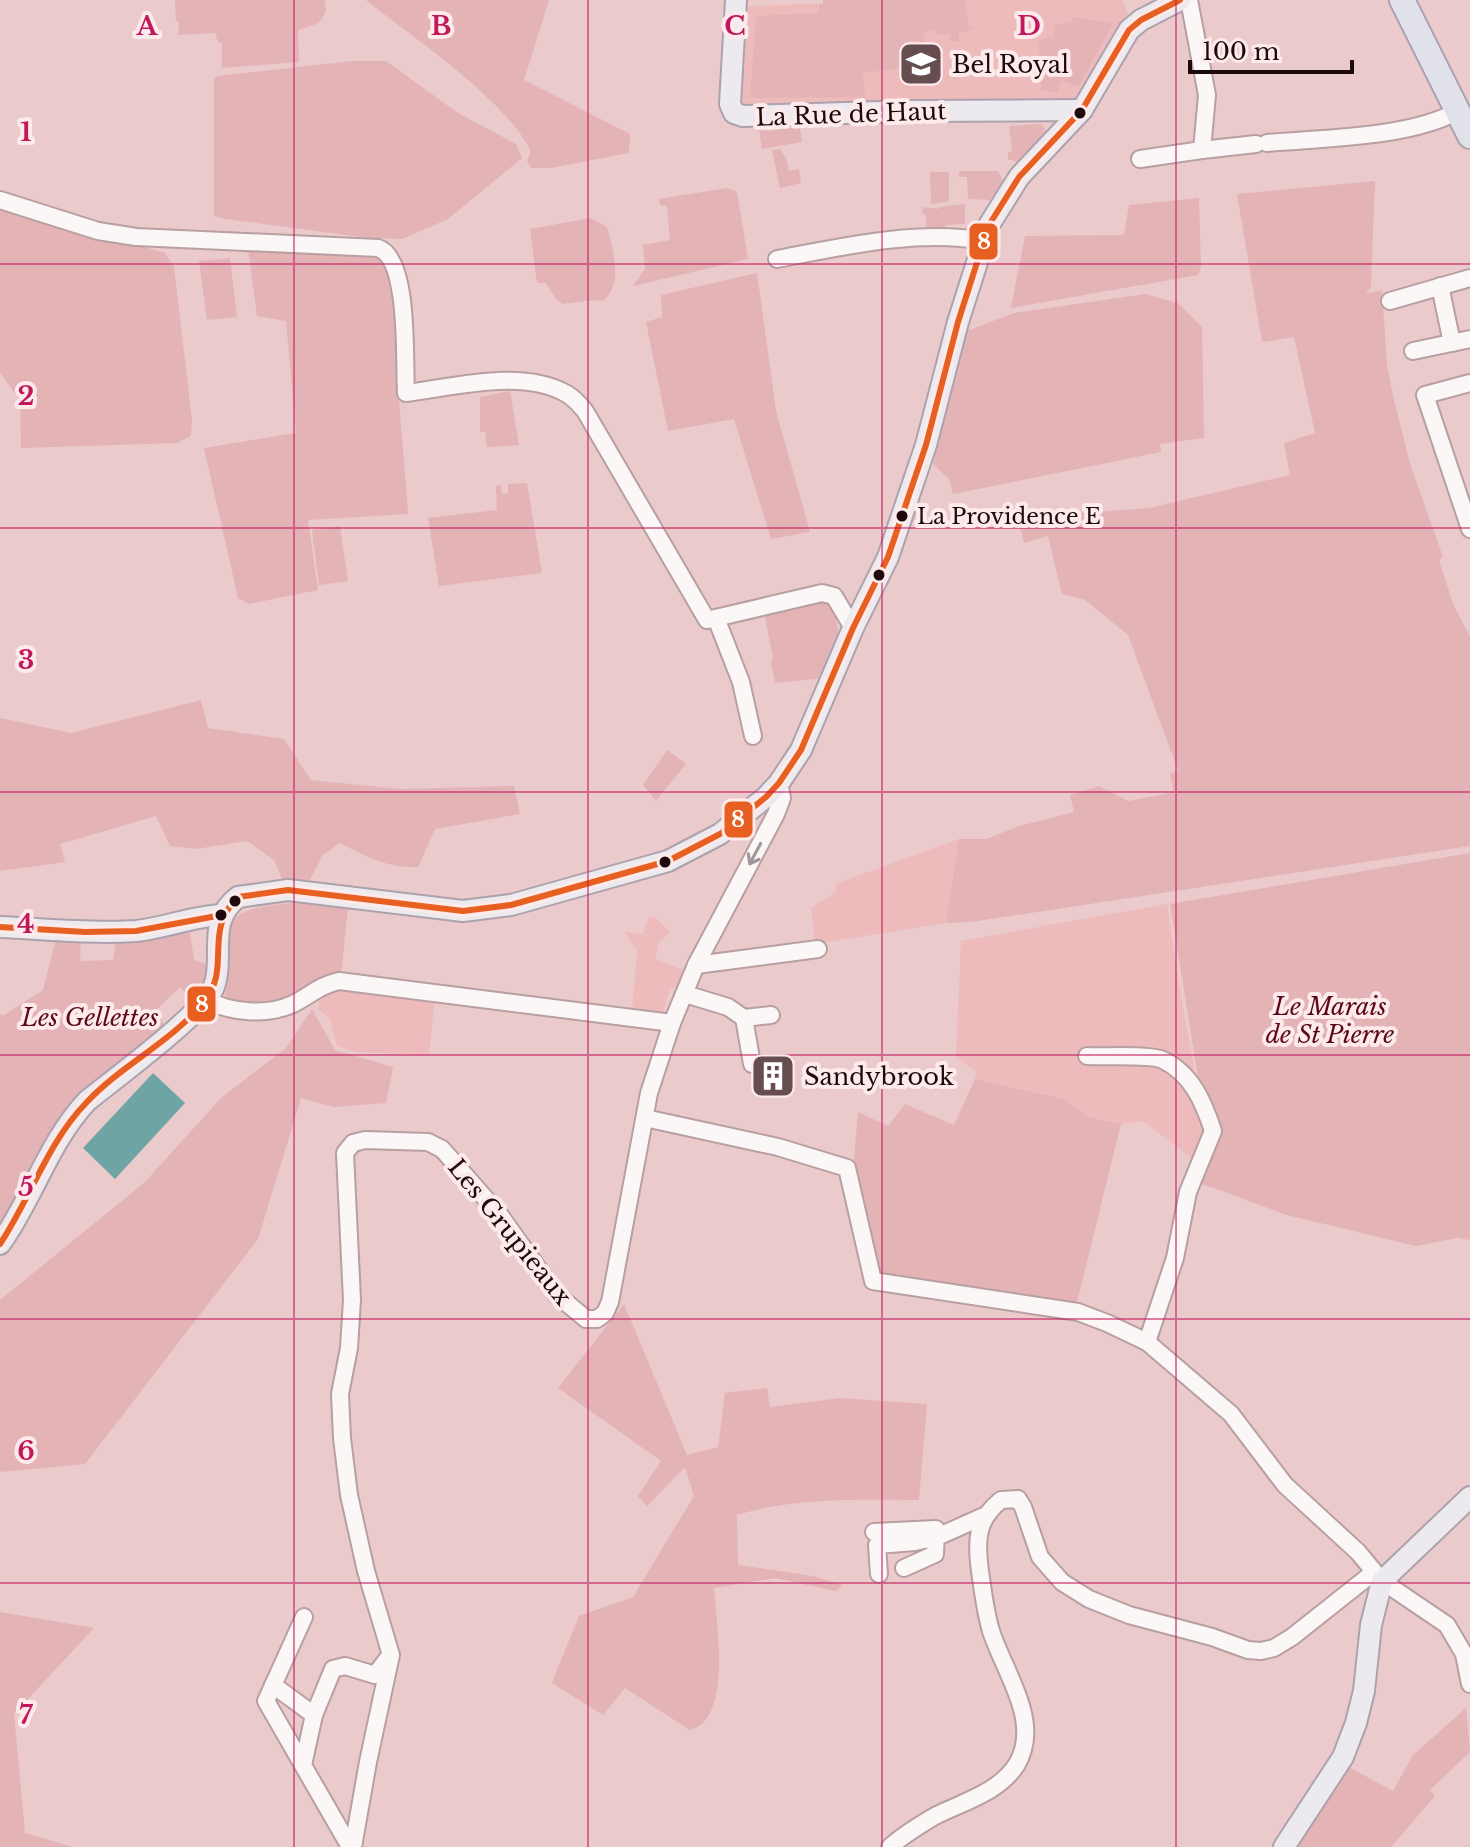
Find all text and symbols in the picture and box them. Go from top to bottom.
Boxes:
text: A [135,10,158,42]
text: B [431,10,451,42]
text: C [724,10,746,42]
text: D [1017,10,1041,42]
scale bar [1190,24,1352,74]
text: 100 m [1202,37,1280,66]
school or university icon: Bel Royal [897,40,945,88]
place label: Bel Royal [952,50,1069,79]
street label: La Rue de Haut [755,96,947,132]
unlabelled marker [1072,105,1088,121]
text: 1 [20,116,32,148]
line badge: 8 [968,222,999,261]
text: 8 [977,228,991,255]
text: 2 [18,380,34,412]
place label: La Providence E [917,503,1101,530]
marker: La Providence E [894,508,910,524]
unlabelled marker [871,567,887,583]
text: 3 [18,644,34,676]
line badge: 8 [723,800,754,839]
text: 8 [731,806,745,833]
one-way arrow [747,842,763,865]
unlabelled marker [657,854,673,870]
unlabelled marker [227,893,243,909]
unlabelled marker [213,907,229,923]
text: 4 [17,908,35,940]
line badge: 8 [186,985,217,1023]
text: 8 [195,991,209,1018]
park label: Le Marais de St Pierre [1266,992,1394,1049]
park label: Les Gellettes [20,1003,159,1032]
building icon: Sandybrook [749,1052,797,1100]
place label: Sandybrook [804,1062,954,1091]
street label: Les Grupieaux [442,1153,578,1311]
text: 5 [18,1171,34,1203]
text: 6 [17,1435,35,1467]
text: 7 [19,1699,33,1731]

